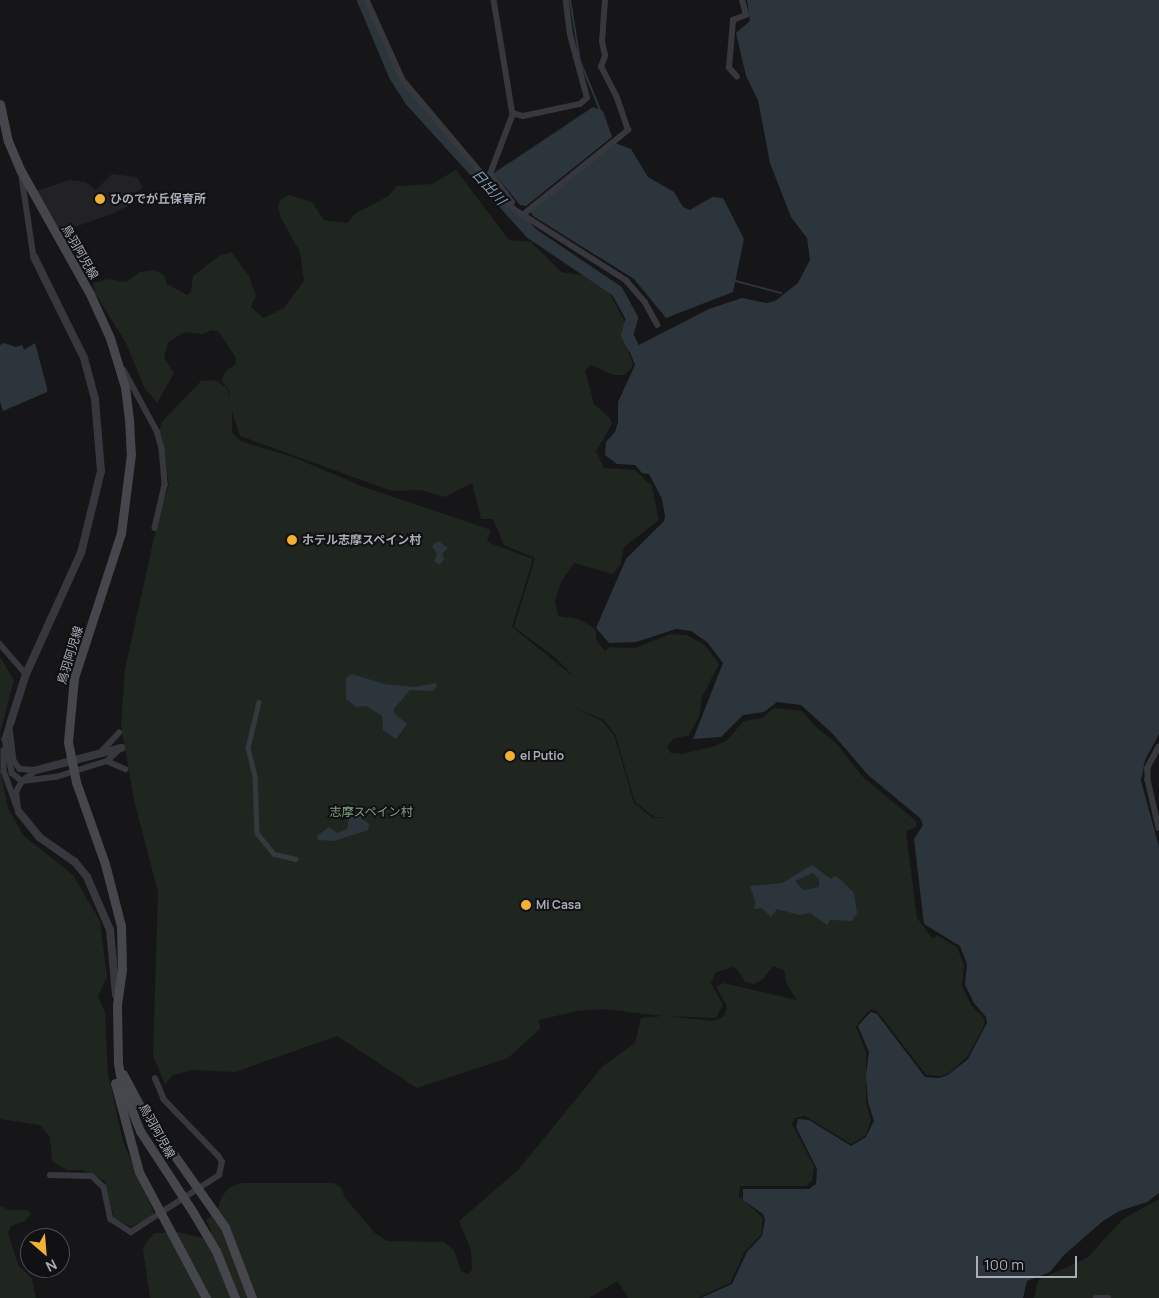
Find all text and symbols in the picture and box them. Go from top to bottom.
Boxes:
water label: 日出川 [469,166,509,208]
place label: ひのでが丘保育所 [110,192,206,206]
marker: ひのでが丘保育所 [94,193,106,205]
street label: 鳥羽阿児線 [59,222,101,282]
place label: ホテル志摩スペイン村 [302,533,422,547]
marker: ホテル志摩スペイン村 [286,534,298,546]
street label: 鳥羽阿児線 [54,624,86,686]
place label: el Putio [520,749,564,763]
marker: el Putio [504,750,516,762]
park label: 志摩スペイン村 [329,805,413,819]
place label: Mi Casa [536,898,581,912]
marker: Mi Casa [520,899,532,911]
street label: 鳥羽阿児線 [136,1101,178,1161]
north arrow [20,1228,70,1278]
scale bar [979,1246,1080,1278]
text: 100 m [984,1254,1024,1275]
text: N [43,1255,60,1277]

